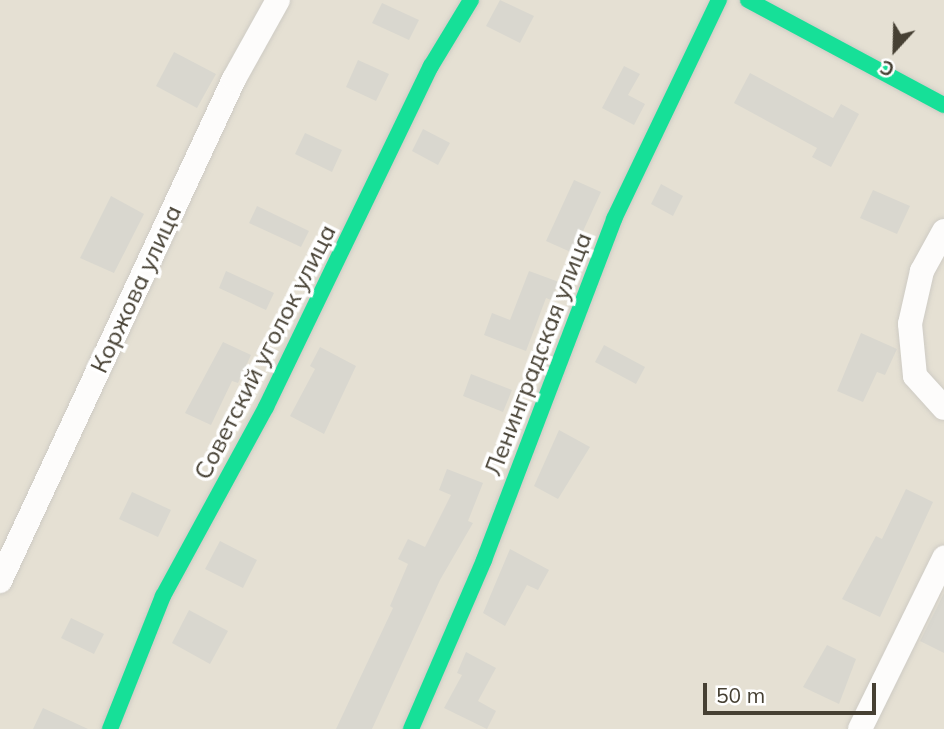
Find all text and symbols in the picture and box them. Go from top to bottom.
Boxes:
north arrow [860,14,930,84]
text: С [877,55,898,82]
street label: Коржова улица [85,201,187,377]
street label: Советский уголок улица [188,220,342,484]
street label: Ленинградская улица [478,228,598,480]
scale bar [706,670,879,714]
text: 50 m [716,682,765,708]

